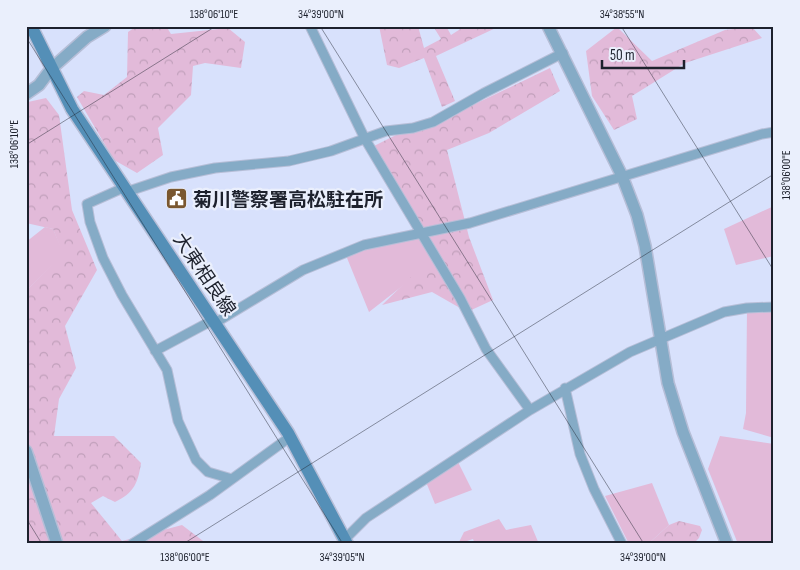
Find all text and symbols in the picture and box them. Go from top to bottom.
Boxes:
text: 138°06'10"E [190,7,238,22]
text: 34°39'00"N [298,7,344,22]
text: 34°38'55"N [600,7,644,22]
scale bar [602,38,685,70]
text: 50 m [610,46,635,65]
text: 138°06'10"E [7,120,22,168]
text: 138°06'00"E [779,150,794,200]
public building icon: 菊川警察署高松駐在所 [165,187,189,211]
place label: 菊川警察署高松駐在所 [193,189,383,212]
street label: 大東相良線 [168,229,240,321]
text: 138°06'00"E [160,550,210,565]
text: 34°39'05"N [319,550,365,565]
text: 34°39'00"N [620,550,666,565]

